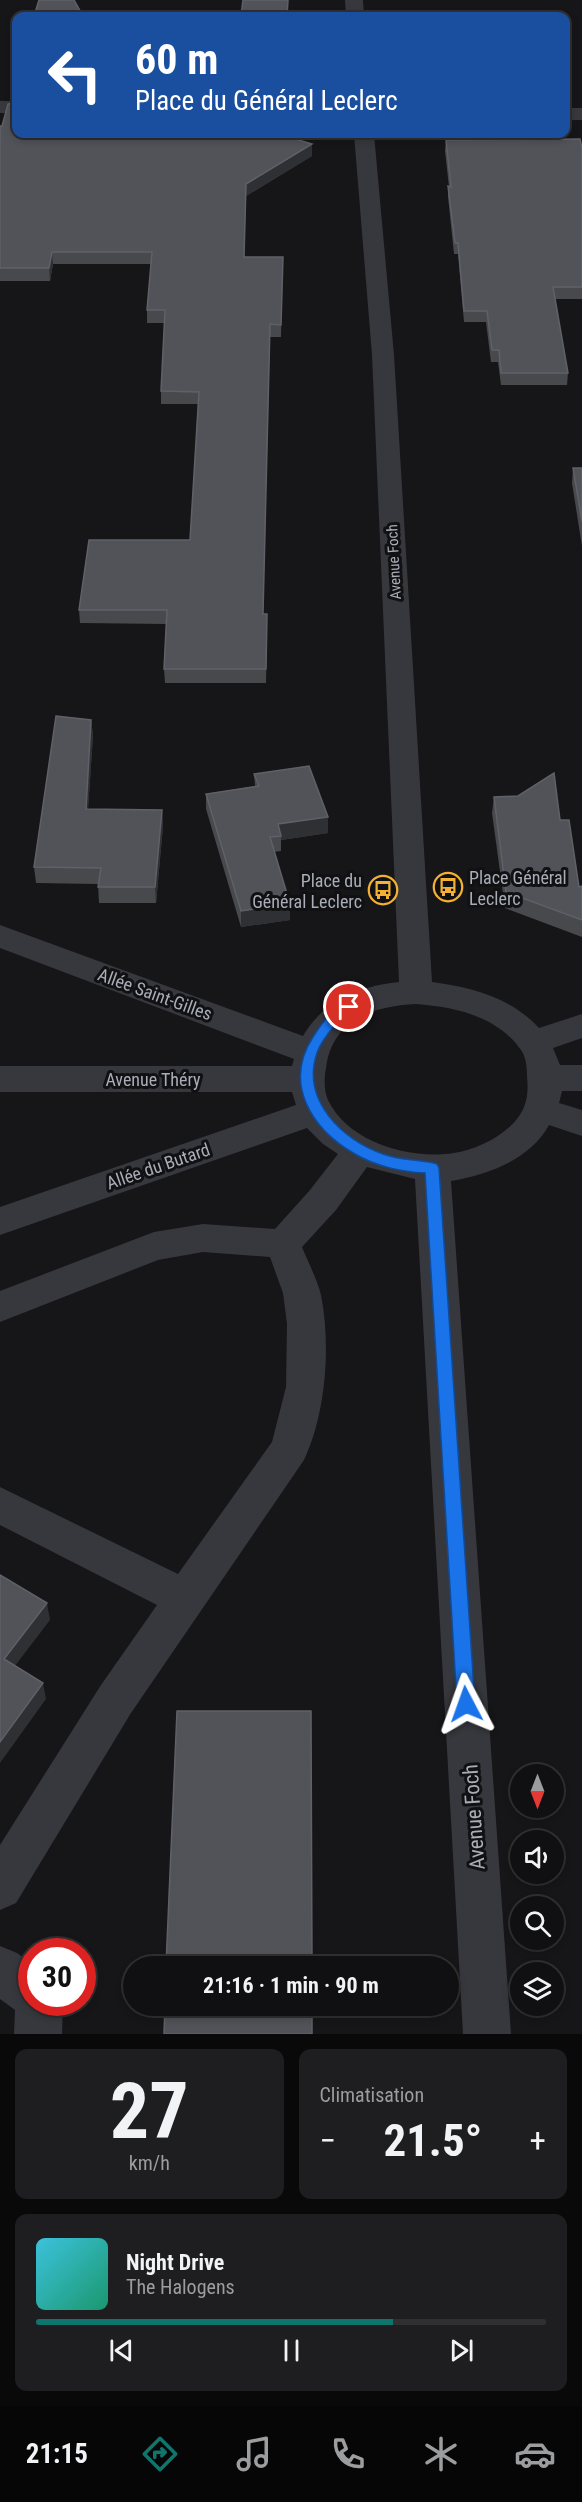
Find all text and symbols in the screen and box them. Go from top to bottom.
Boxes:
text: 60 m [135,35,218,84]
icon: left [36,36,114,114]
text: Place du Général Leclerc [135,85,398,117]
street label: Avenue Foch [383,524,405,600]
place label: Place Général Leclerc [469,867,567,909]
place label: Place du Général Leclerc [252,870,362,912]
bus stop icon: Place Général Leclerc [432,871,464,903]
bus stop icon: Place du Général Leclerc [367,874,399,906]
street label: Allée Saint-Gilles [95,964,215,1024]
pin [323,981,374,1032]
icon: arrive [332,990,365,1023]
street label: Avenue Théry [105,1069,201,1090]
street label: Allée du Butard [103,1138,213,1194]
position arrow [434,1672,498,1736]
street label: Avenue Foch [458,1764,490,1870]
north arrow [510,1764,564,1818]
map controls [510,1764,564,2016]
button: sound [510,1830,564,1884]
button: search [510,1896,564,1950]
speed limit sign: 30 [18,1938,96,2016]
button: layers [510,1962,564,2016]
text: 21:16 · 1 min · 90 m [203,1973,379,1998]
text: 27 [110,2066,189,2157]
text: Climatisation [320,2083,424,2107]
text: 21.5° [383,2114,482,2167]
text: − [320,2121,336,2160]
text: + [530,2121,546,2160]
text: km/h [129,2151,170,2175]
text: Night Drive [126,2250,224,2275]
text: The Halogens [126,2275,235,2299]
icon: previous [105,2334,138,2367]
icon: pause [275,2334,308,2367]
icon: next [445,2334,478,2367]
icon: directions [139,2433,181,2475]
icon: music [233,2433,275,2475]
icon: phone [327,2433,369,2475]
icon: climate [420,2433,462,2475]
icon: car [514,2433,556,2475]
text: 21:15 [26,2438,88,2470]

